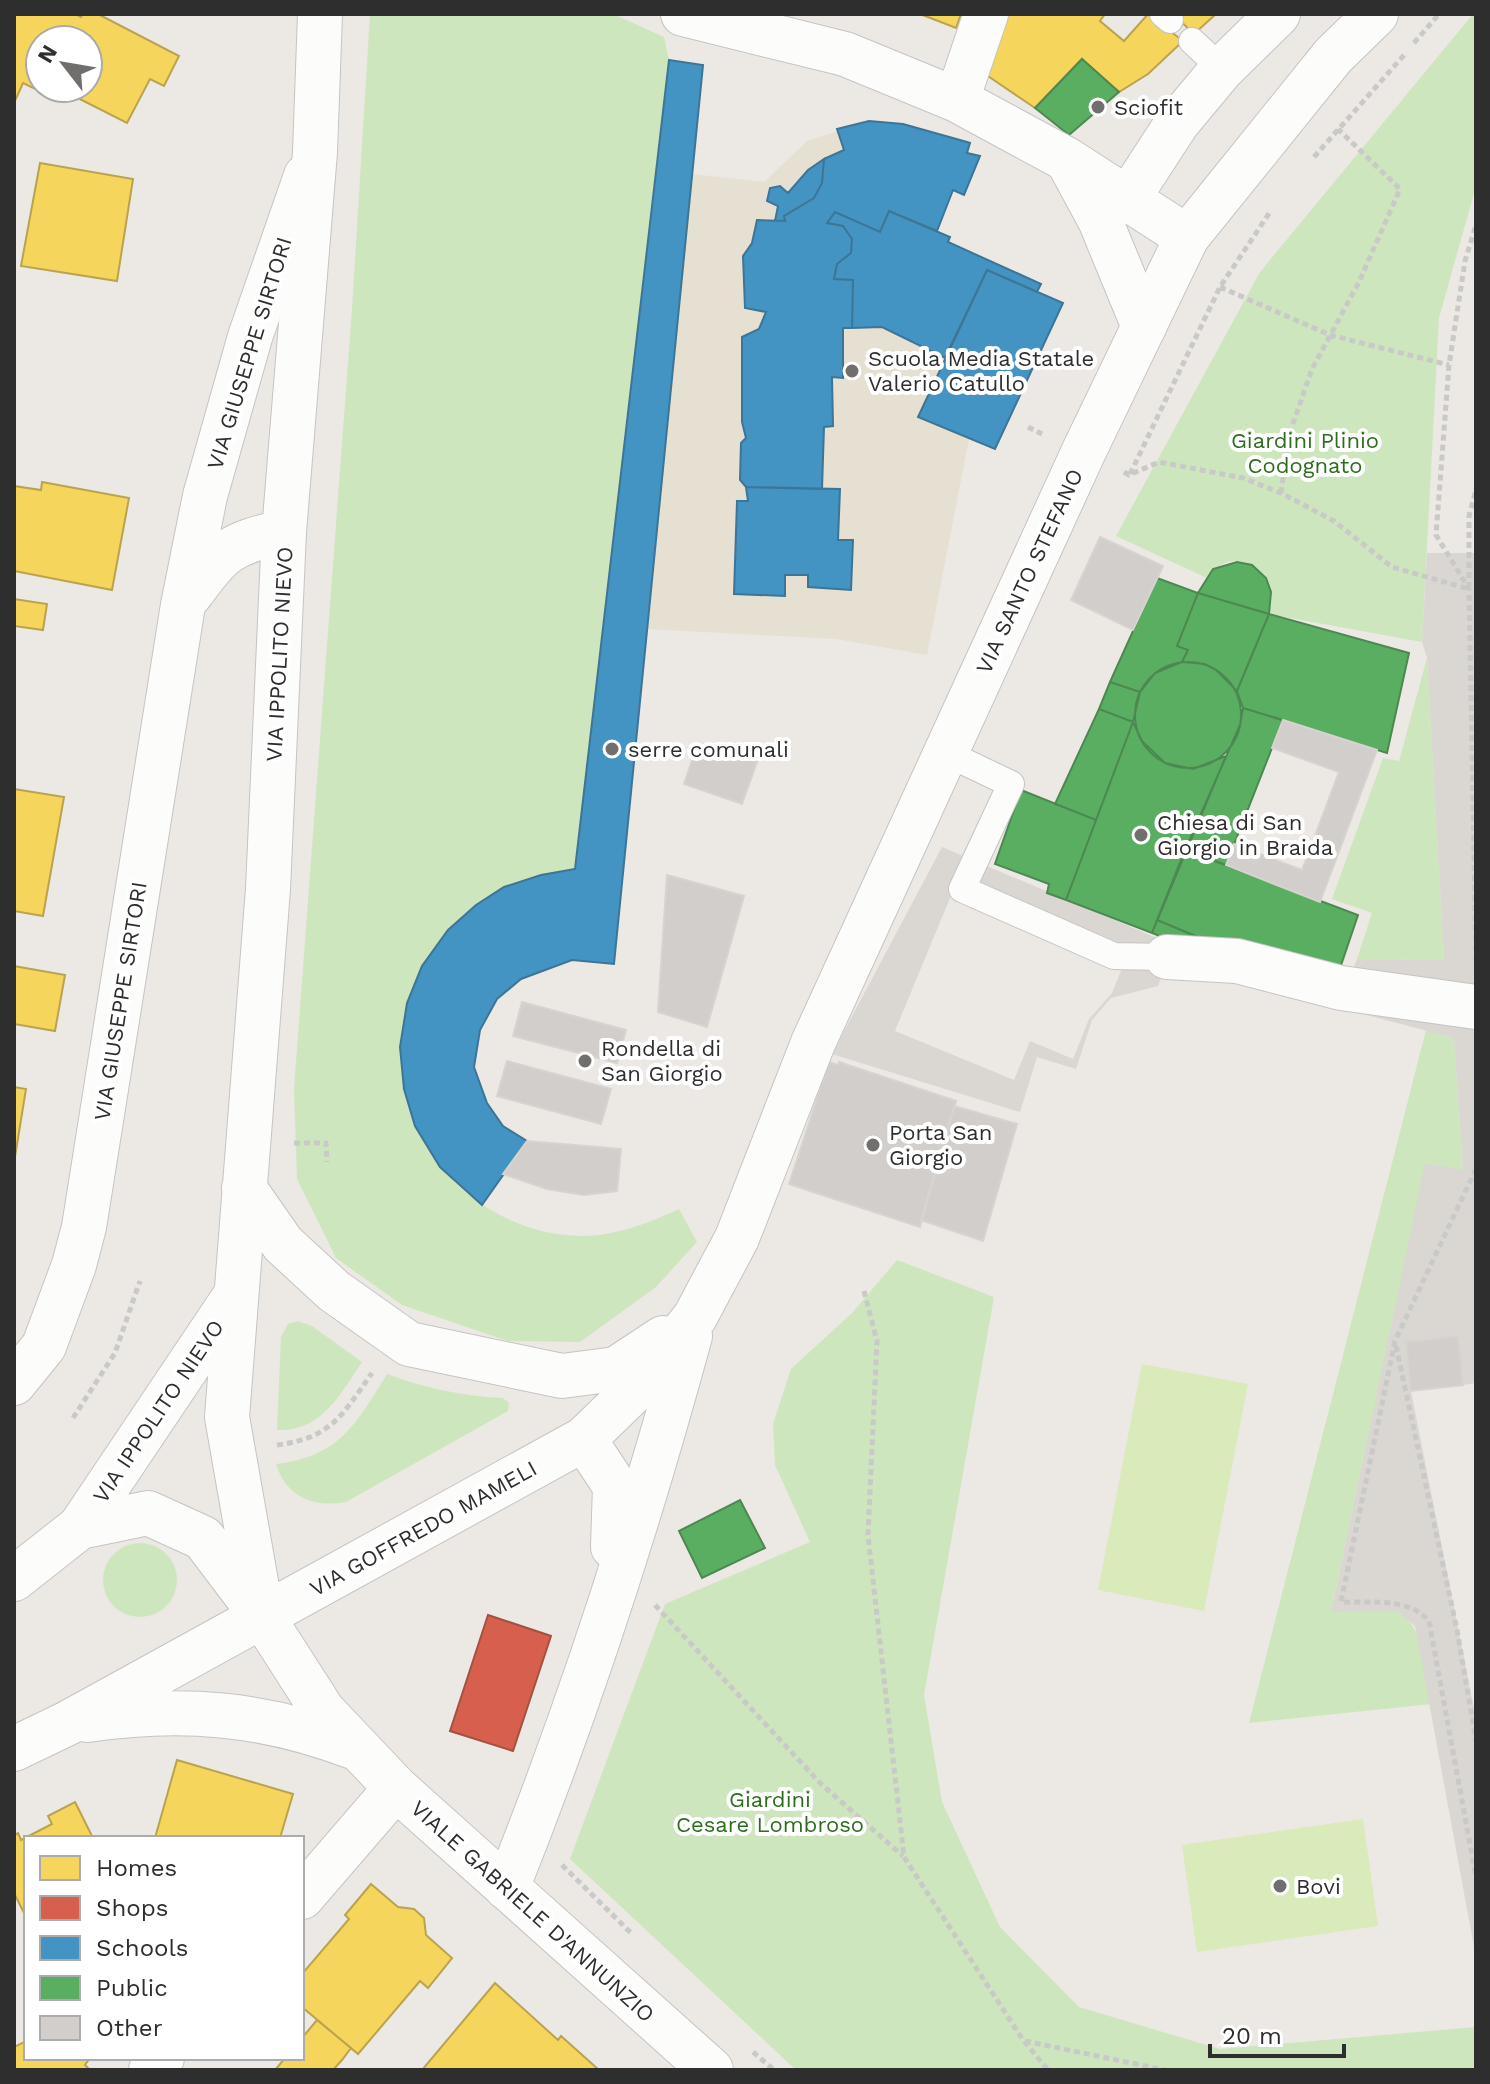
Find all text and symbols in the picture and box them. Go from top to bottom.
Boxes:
north arrow [24,24,104,104]
text: N [32,41,62,67]
place label: Sciofit [1114,95,1183,120]
marker: Sciofit [1089,98,1107,116]
street label: VIA GIUSEPPE SIRTORI [202,234,297,472]
place label: Scuola Media Statale Valerio Catullo [868,346,1094,396]
marker: Scuola Media Statale Valerio Catullo [843,362,861,380]
park label: Giardini Plinio Codognato [1231,428,1379,478]
street label: VIA SANTO STEFANO [971,465,1088,678]
street label: VIA IPPOLITO NIEVO [261,546,298,762]
place label: serre comunali [628,737,789,762]
marker: serre comunali [603,740,621,758]
place label: Chiesa di San Giorgio in Braida [1157,810,1333,860]
marker: Chiesa di San Giorgio in Braida [1132,826,1150,844]
street label: VIA GIUSEPPE SIRTORI [89,880,152,1122]
place label: Rondella di San Giorgio [601,1036,723,1086]
marker: Rondella di San Giorgio [576,1052,594,1070]
place label: Porta San Giorgio [889,1120,992,1170]
marker: Porta San Giorgio [864,1136,882,1154]
street label: VIA IPPOLITO NIEVO [88,1315,229,1507]
street label: VIA GOFFREDO MAMELI [305,1456,541,1601]
park label: Giardini Cesare Lombroso [676,1787,864,1837]
street label: VIALE GABRIELE D'ANNUNZIO [406,1795,659,2027]
legend [24,1836,304,2060]
text: Homes [96,1854,177,1882]
place label: Bovi [1296,1874,1341,1899]
marker: Bovi [1271,1877,1289,1895]
text: Shops [96,1894,168,1922]
text: Schools [96,1934,188,1962]
text: Public [96,1974,168,2002]
scale bar [1210,2008,1344,2058]
text: Other [96,2014,163,2042]
text: 20 m [1222,2022,1282,2050]

